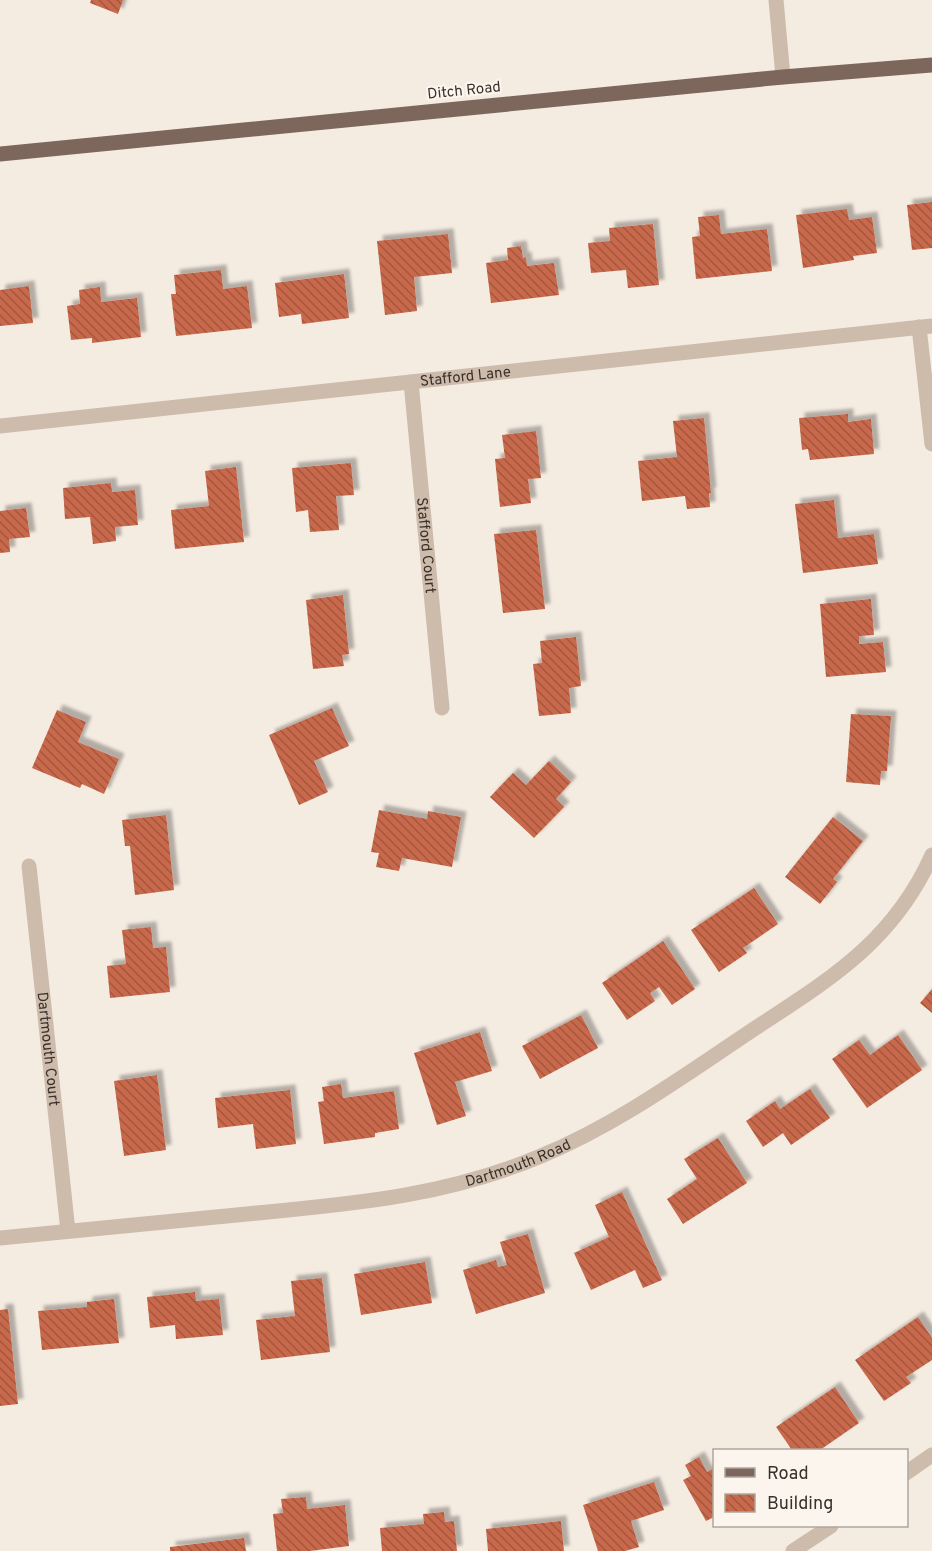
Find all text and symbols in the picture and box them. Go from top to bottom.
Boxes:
street label: Ditch Road [426,78,502,105]
street label: Stafford Lane [419,363,512,392]
street label: Stafford Court [411,496,439,594]
street label: Dartmouth Court [32,991,63,1107]
street label: Dartmouth Road [464,1136,574,1192]
legend [713,1449,908,1527]
text: Road [767,1463,809,1486]
text: Building [767,1493,833,1516]

